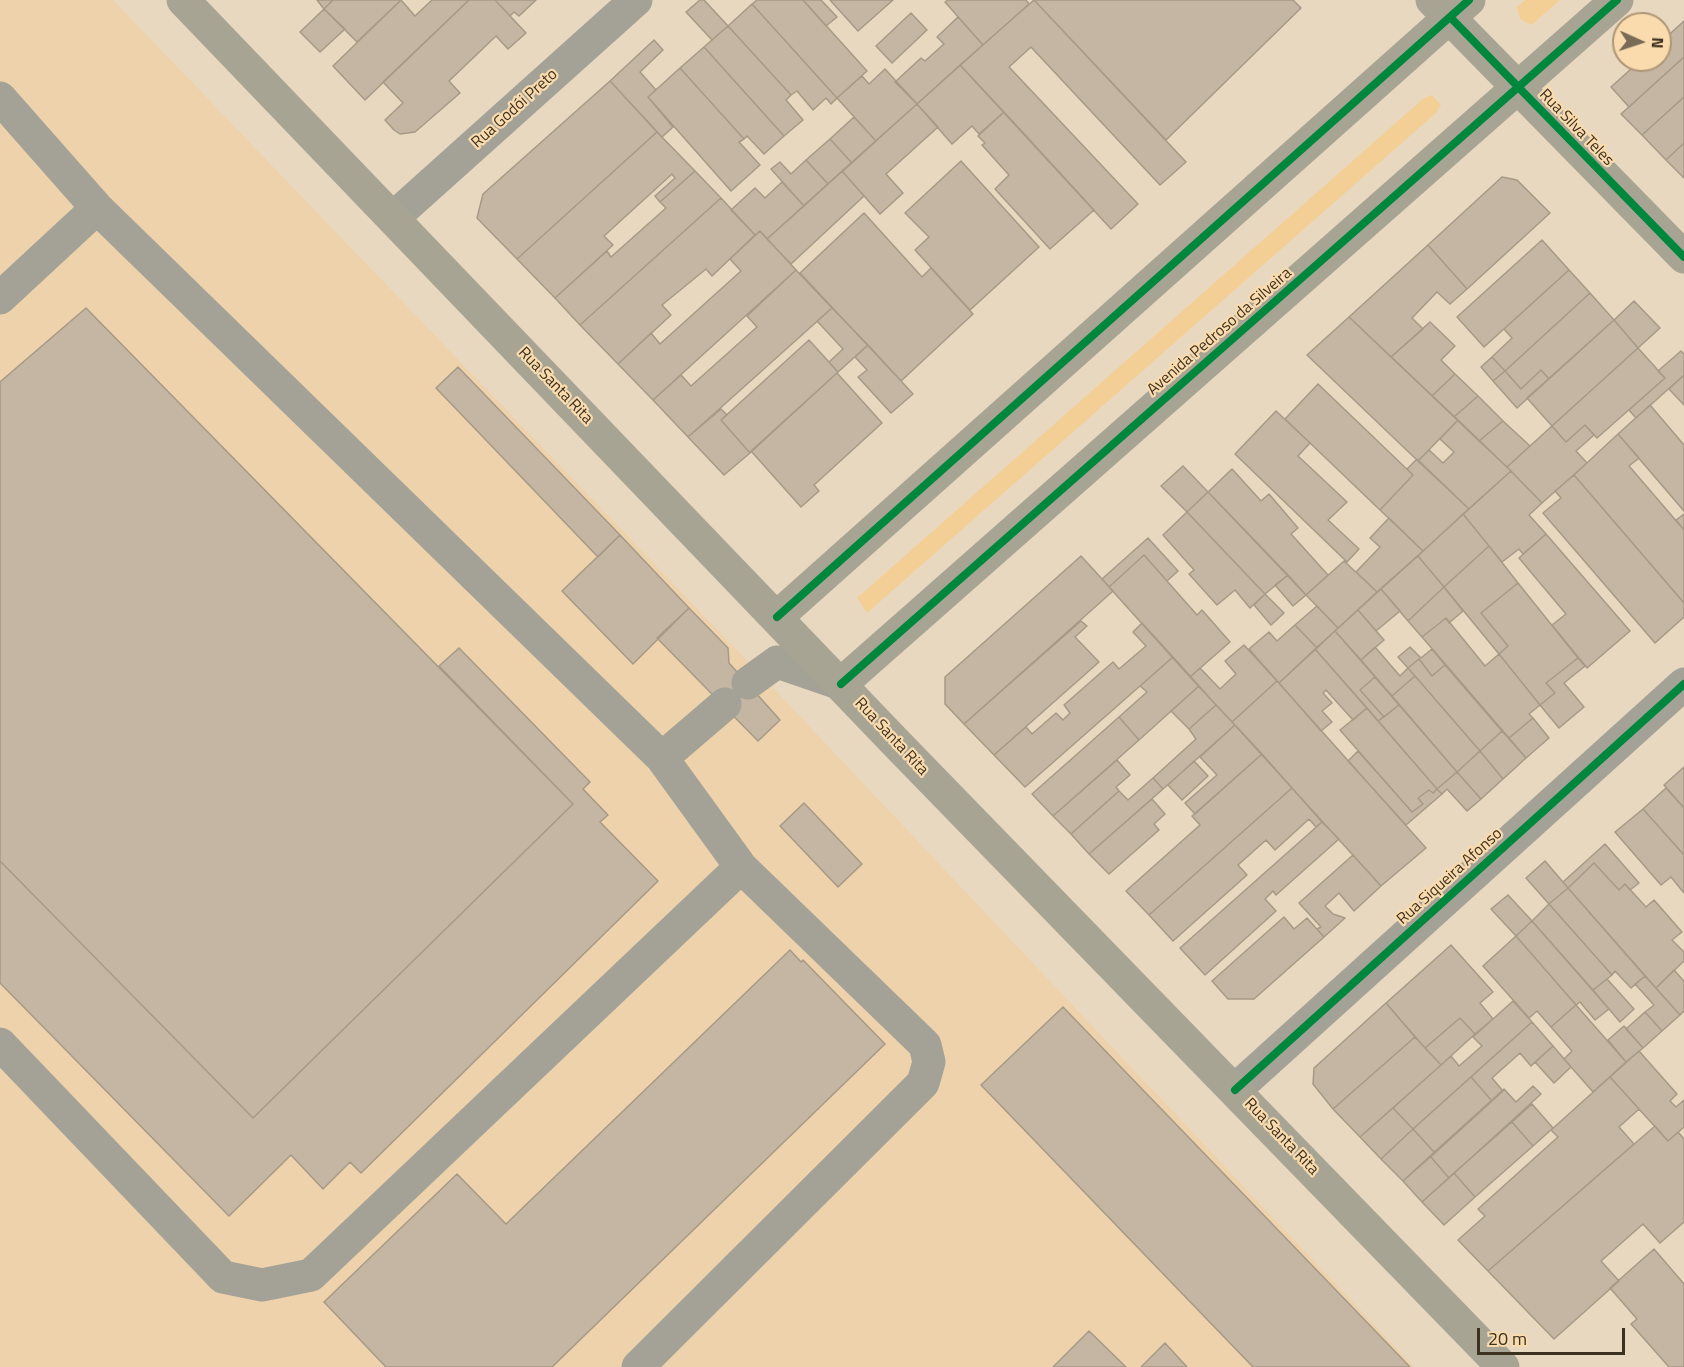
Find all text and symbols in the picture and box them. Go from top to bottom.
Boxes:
north arrow [1612,12,1672,72]
text: N [1646,37,1670,49]
street label: Rua Godói Preto [468,65,562,153]
street label: Rua Silva Teles [1535,86,1617,170]
street label: Avenida Pedroso da Silveira [1144,264,1296,400]
street label: Rua Santa Rita [514,344,596,428]
street label: Rua Santa Rita [850,694,932,780]
street label: Rua Siqueira Afonso [1393,825,1507,929]
street label: Rua Santa Rita [1240,1095,1322,1179]
scale bar [1480,1316,1628,1354]
text: 20 m [1488,1325,1527,1352]

